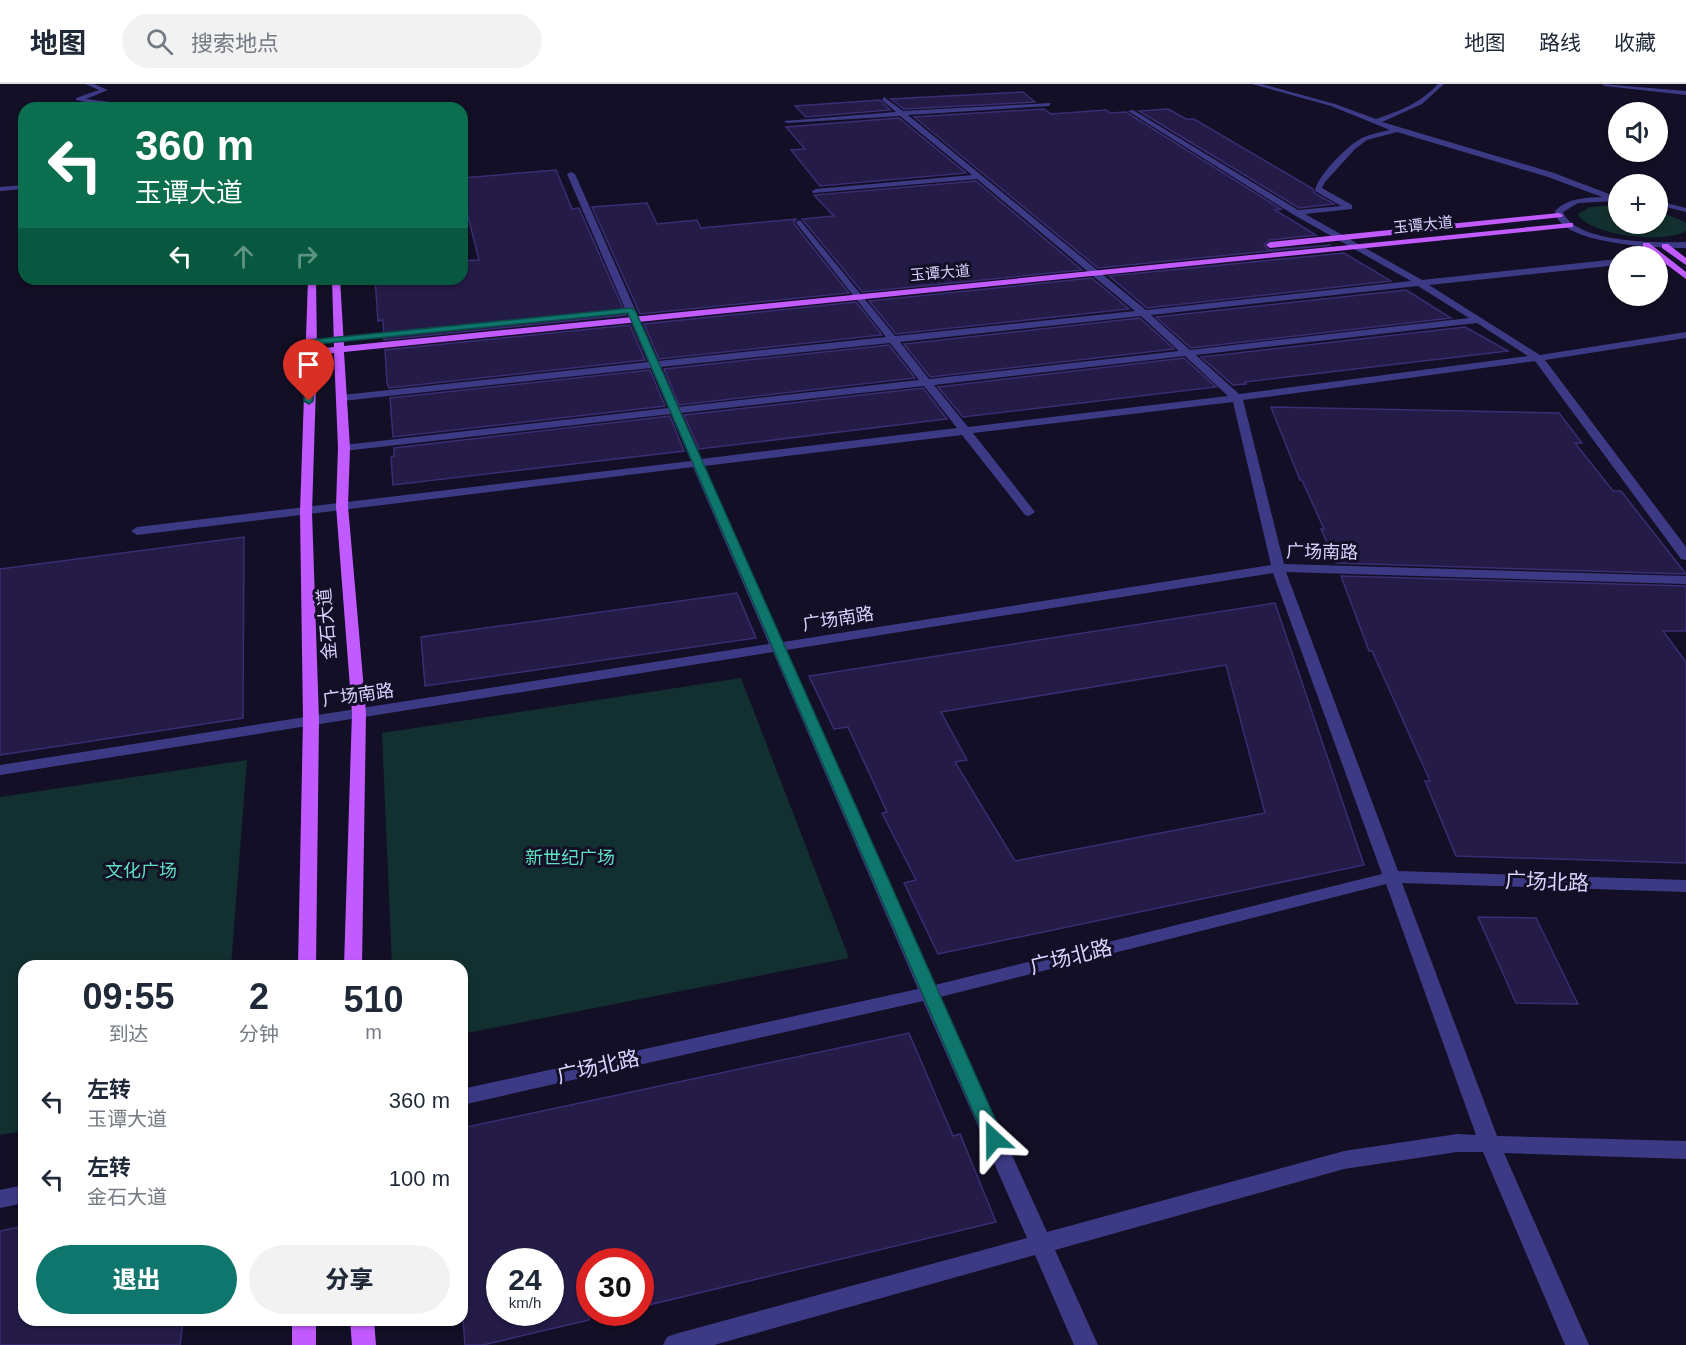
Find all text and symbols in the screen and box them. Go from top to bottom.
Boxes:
search box [122,14,542,68]
icon: search [143,25,176,58]
text: 地图 [30,28,86,59]
text: 搜索地点 [191,31,279,56]
text: 地图 [1464,31,1506,54]
text: 路线 [1539,31,1581,54]
text: 收藏 [1614,31,1656,54]
map controls [1608,102,1668,306]
button: sound [1608,102,1668,162]
text: 360 m [135,122,254,169]
icon: left [36,126,114,204]
button: + [1608,174,1668,234]
text: 玉谭大道 [135,178,243,208]
street label: 玉谭大道 [1392,213,1454,236]
icon: left [164,240,197,273]
icon: ahead [227,240,260,273]
icon: right [290,240,323,273]
button: − [1608,246,1668,306]
street label: 玉谭大道 [909,261,971,284]
pin [283,339,334,401]
icon: arrive [292,348,325,381]
street label: 广场南路 [1286,541,1358,563]
street label: 金石大道 [314,587,340,661]
street label: 广场南路 [801,603,875,635]
street label: 广场南路 [321,680,395,710]
park label: 新世纪广场 [525,848,615,868]
park label: 文化广场 [105,861,177,881]
street label: 广场北路 [1505,869,1589,894]
street label: 广场北路 [1027,935,1114,978]
text: 09:55 [82,976,175,1017]
text: 2 [249,976,269,1017]
text: 510 [343,979,404,1020]
text: m [365,1021,382,1043]
text: 到达 [108,1023,148,1045]
text: 分钟 [239,1023,279,1045]
street label: 广场北路 [554,1046,641,1087]
text: 左转 [87,1077,131,1102]
icon: left [36,1085,69,1118]
text: 360 m [389,1088,450,1113]
position arrow [962,1107,1026,1171]
text: 玉谭大道 [87,1108,167,1130]
text: 左转 [87,1155,131,1180]
icon: left [36,1163,69,1196]
text: 100 m [389,1166,450,1191]
text: 金石大道 [87,1186,167,1208]
button: 退出 [36,1245,237,1314]
button: 分享 [249,1245,450,1314]
speed limit sign: 30 [576,1248,654,1326]
text: 24 [508,1263,542,1296]
text: km/h [509,1294,541,1311]

